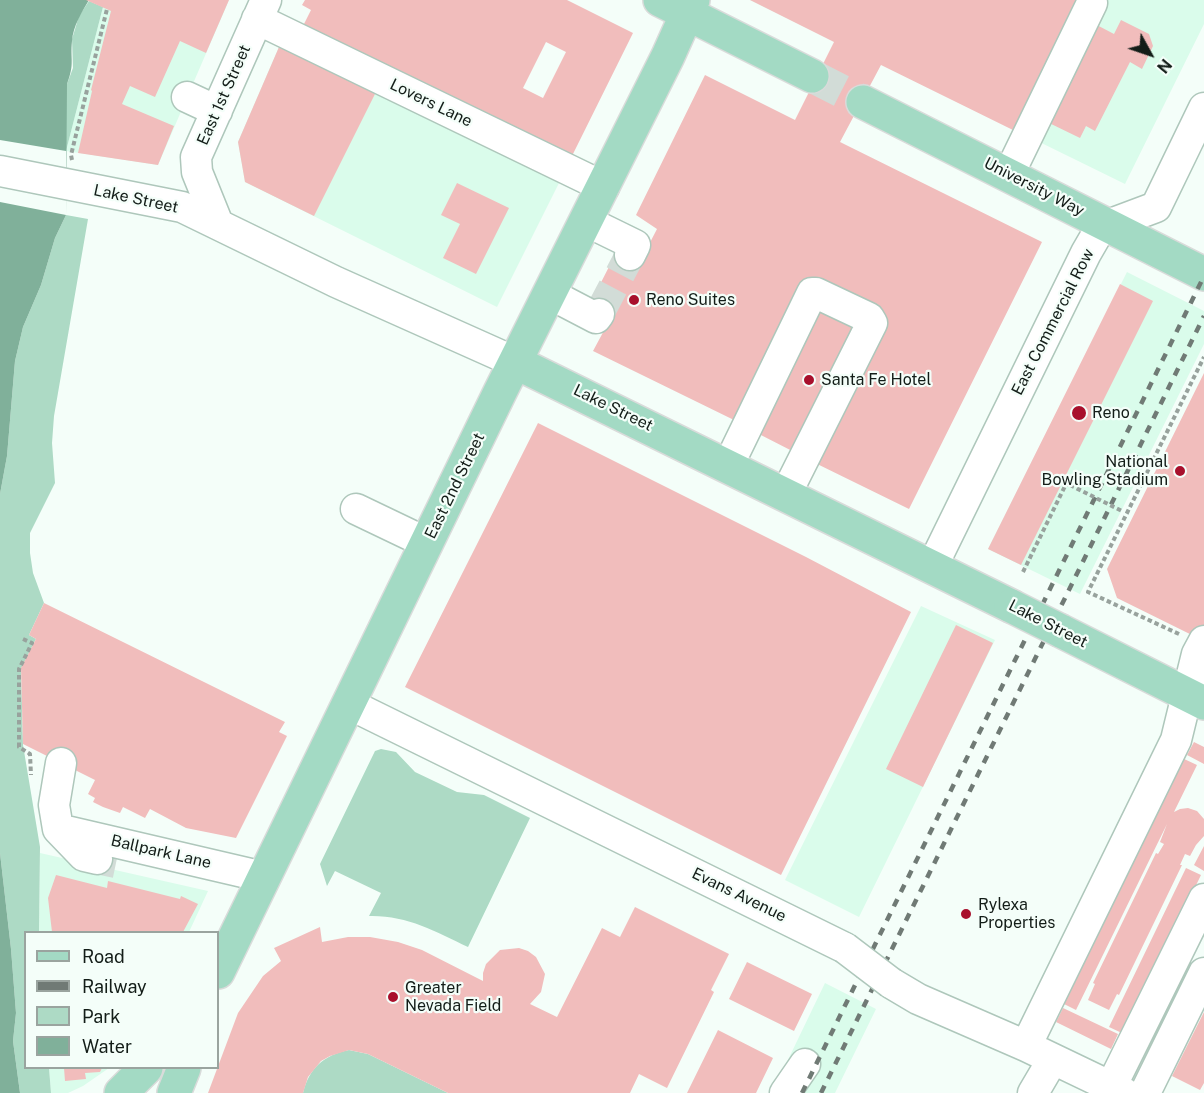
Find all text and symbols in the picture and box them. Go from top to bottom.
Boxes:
north arrow [1120,24,1180,84]
street label: East 1st Street [193,42,255,148]
text: N [1153,55,1175,77]
street label: Lovers Lane [387,75,475,131]
street label: University Way [981,153,1087,221]
street label: Lake Street [92,181,180,217]
street label: East Commercial Row [1008,246,1098,398]
place label: Reno Suites [646,290,735,310]
marker: Reno Suites [627,293,641,307]
place label: Santa Fe Hotel [821,370,931,390]
marker: Santa Fe Hotel [802,373,816,387]
street label: Lake Street [570,380,656,436]
place label: Reno [1092,403,1130,423]
marker: Reno [1070,404,1088,422]
street label: East 2nd Street [421,430,489,542]
place label: National Bowling Stadium [1042,452,1168,490]
marker: National Bowling Stadium [1173,464,1187,478]
street label: Lake Street [1005,596,1091,652]
street label: Ballpark Lane [109,831,213,873]
street label: Evans Avenue [689,864,789,926]
place label: Rylexa Properties [978,895,1055,933]
marker: Rylexa Properties [959,907,973,921]
legend [24,931,219,1069]
text: Road [82,946,125,967]
text: Railway [82,976,147,997]
place label: Greater Nevada Field [405,978,501,1016]
marker: Greater Nevada Field [386,990,400,1004]
text: Park [82,1006,120,1027]
text: Water [82,1036,132,1057]

